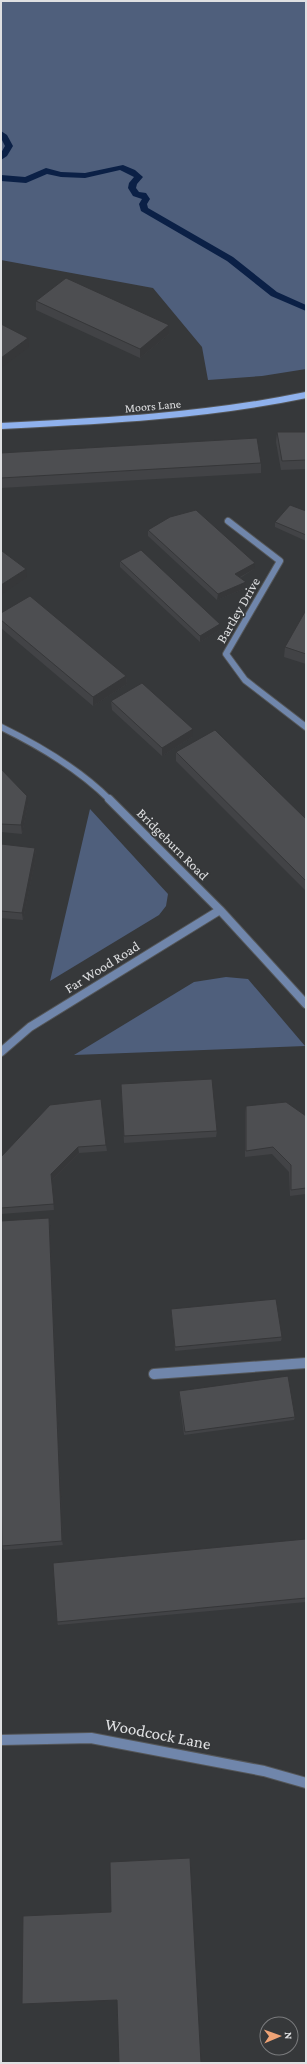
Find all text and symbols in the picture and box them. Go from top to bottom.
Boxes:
street label: Moors Lane [124,397,182,415]
street label: Bartley Drive [213,574,263,646]
street label: Bridgeburn Road [134,805,213,884]
street label: Far Wood Road [62,937,143,996]
street label: Woodcock Lane [103,1714,213,1754]
north arrow [259,2016,299,2056]
text: N [283,2032,295,2040]

